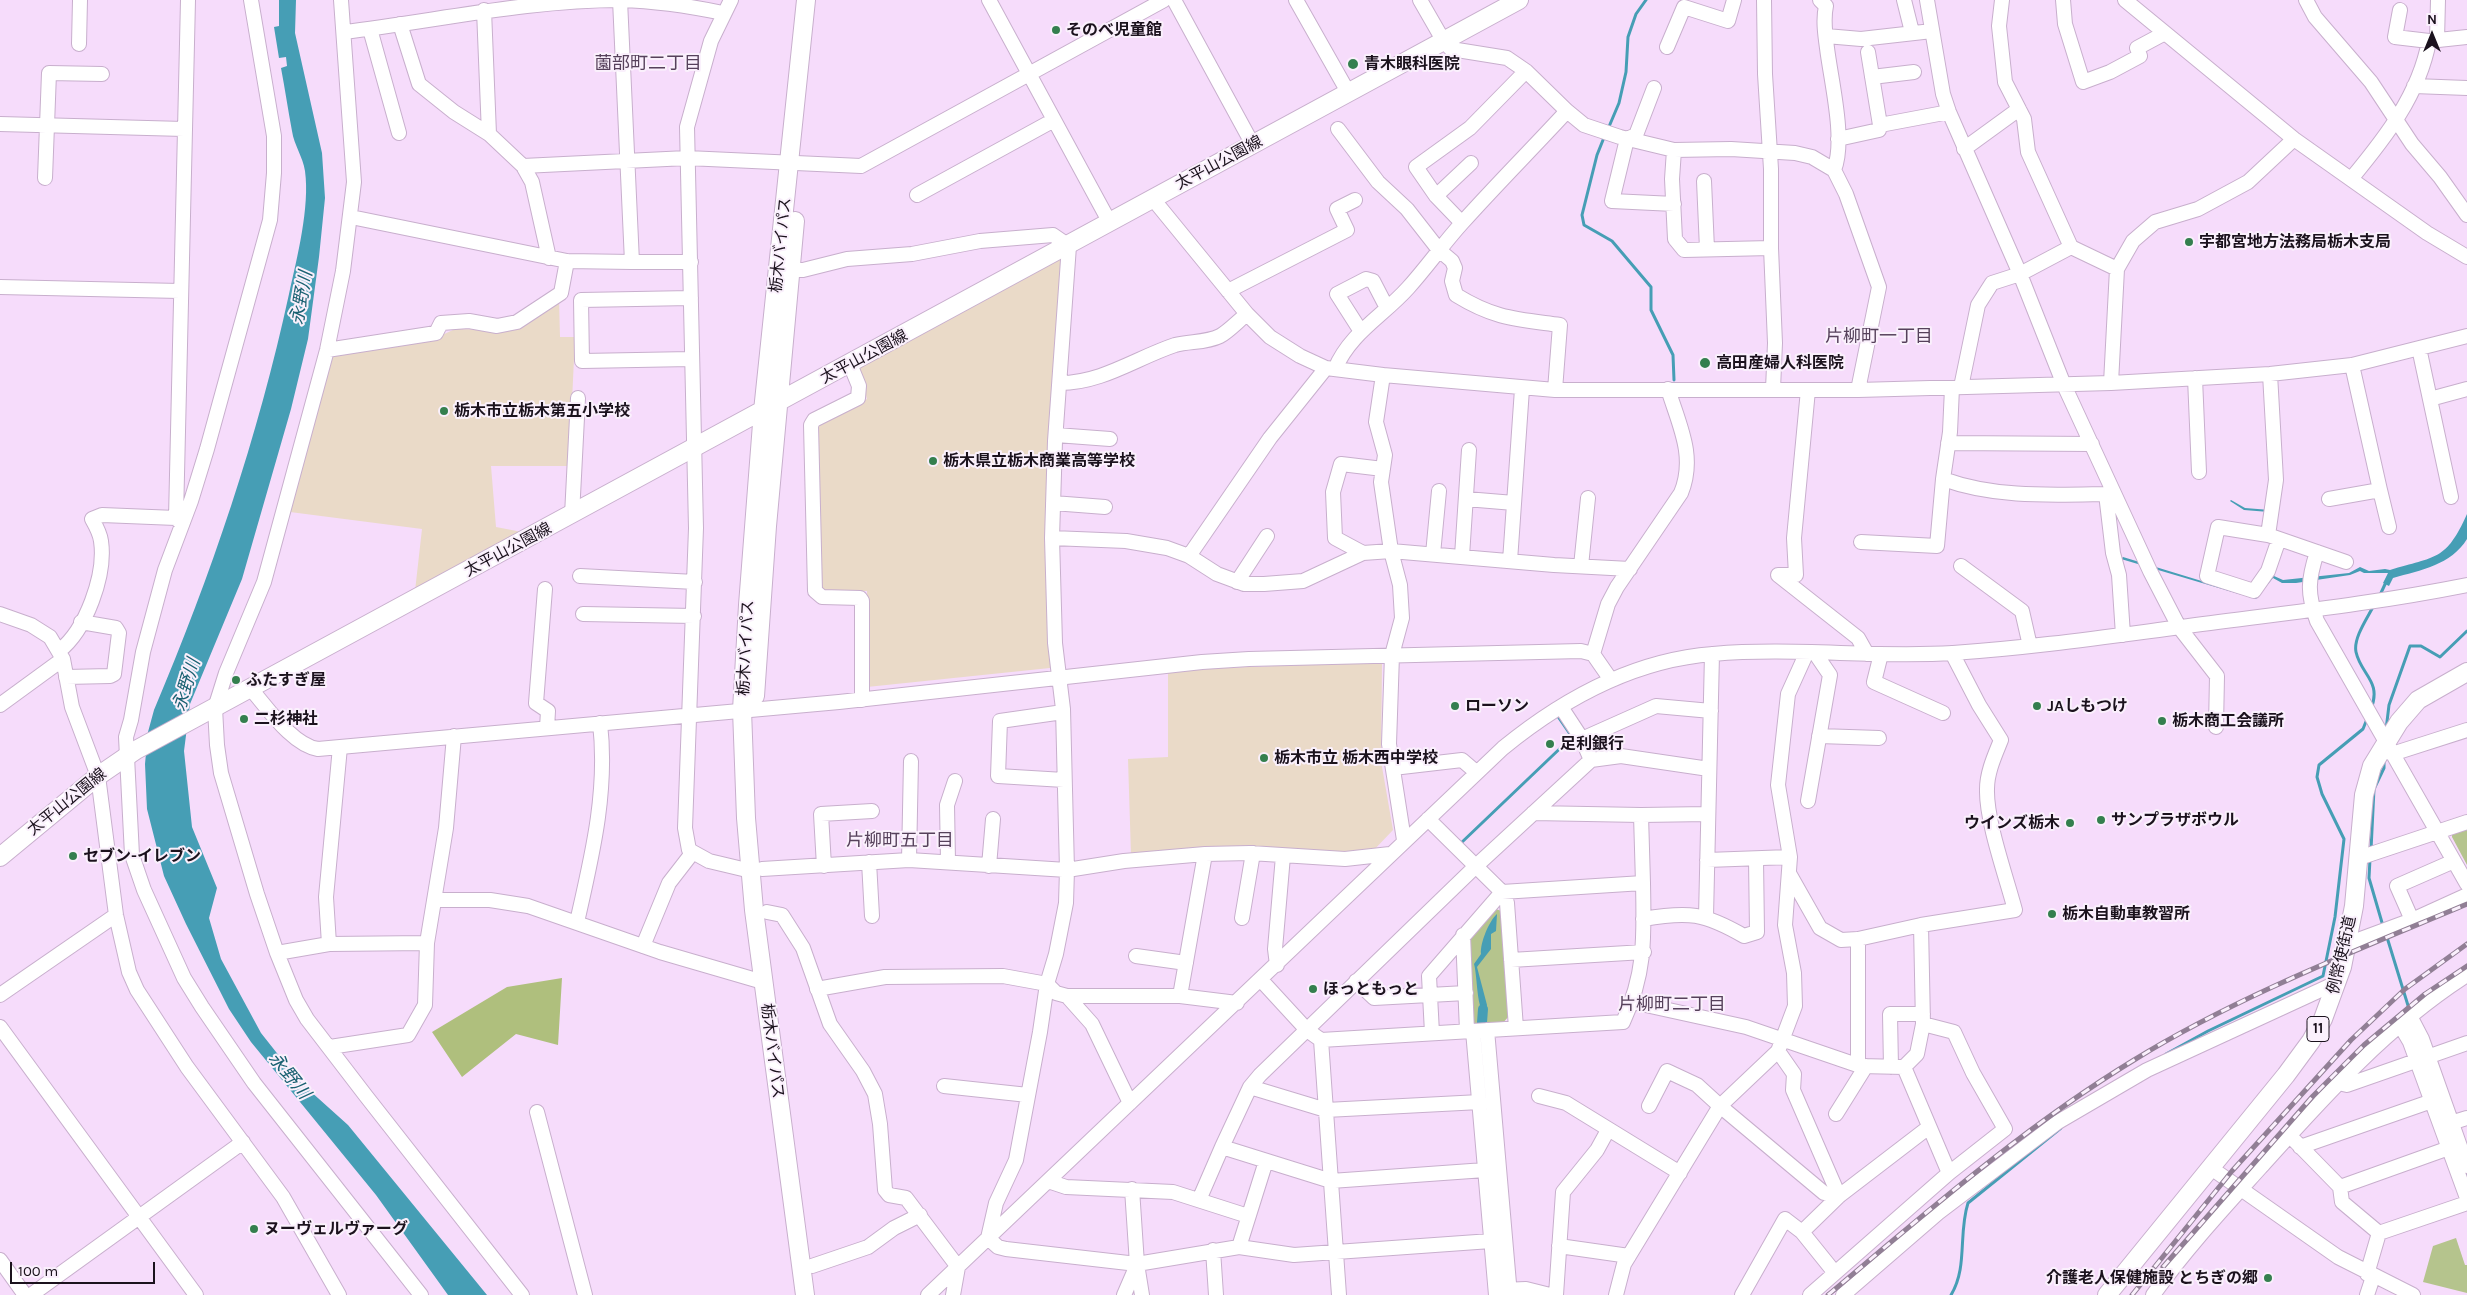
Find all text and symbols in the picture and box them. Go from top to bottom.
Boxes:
north arrow [2407,10,2457,60]
text: N [2427,11,2437,28]
place label: そのべ児童館 [1066,20,1162,40]
marker: そのべ児童館 [1050,24,1062,36]
district label: 薗部町二丁目 [594,53,702,75]
place label: 青木眼科医院 [1364,54,1460,74]
marker: 青木眼科医院 [1346,57,1360,71]
street label: 太平山公園線 [1172,132,1266,194]
street label: 栃木バイパス [766,196,796,294]
place label: 宇都宮地方法務局栃木支局 [2199,232,2391,252]
marker: 宇都宮地方法務局栃木支局 [2183,236,2195,248]
water label: 永野川 [287,270,317,326]
street label: 太平山公園線 [817,326,911,388]
district label: 片柳町一丁目 [1825,326,1933,348]
place label: 高田産婦人科医院 [1716,353,1844,373]
marker: 高田産婦人科医院 [1698,356,1712,370]
place label: 栃木市立栃木第五小学校 [454,401,630,421]
marker: 栃木市立栃木第五小学校 [438,405,450,417]
place label: 栃木県立栃木商業高等学校 [943,451,1135,471]
marker: 栃木県立栃木商業高等学校 [927,455,939,467]
street label: 太平山公園線 [461,519,555,581]
street label: 栃木バイパス [734,600,758,696]
water label: 永野川 [169,656,205,714]
place label: ふたすぎ屋 [246,670,326,690]
marker: ふたすぎ屋 [230,674,242,686]
place label: ローソン [1465,696,1529,716]
place label: JAしもつけ [2047,696,2128,716]
marker: ローソン [1449,700,1461,712]
marker: JAしもつけ [2031,700,2043,712]
place label: 二杉神社 [254,709,318,729]
place label: 栃木商工会議所 [2172,711,2284,731]
marker: 二杉神社 [238,713,250,725]
marker: 栃木商工会議所 [2156,715,2168,727]
place label: 足利銀行 [1560,734,1624,754]
marker: 足利銀行 [1544,738,1556,750]
place label: 栃木市立 栃木西中学校 [1274,748,1438,768]
marker: 栃木市立 栃木西中学校 [1258,752,1270,764]
street label: 太平山公園線 [24,764,110,840]
place label: サンプラザボウル [2111,810,2239,830]
place label: ウインズ栃木 [1964,813,2060,833]
marker: サンプラザボウル [2095,814,2107,826]
marker: ウインズ栃木 [2064,817,2076,829]
district label: 片柳町五丁目 [846,830,954,852]
place label: セブン-イレブン [83,846,201,866]
marker: セブン-イレブン [67,850,79,862]
place label: 栃木自動車教習所 [2062,904,2190,924]
marker: 栃木自動車教習所 [2046,908,2058,920]
street label: 例幣使街道 [2324,914,2360,996]
place label: ほっともっと [1323,979,1419,999]
marker: ほっともっと [1307,983,1319,995]
district label: 片柳町二丁目 [1618,994,1726,1016]
street label: 栃木バイパス [757,1002,787,1100]
road number: 11 [2307,1016,2329,1042]
water label: 永野川 [264,1048,314,1104]
place label: ヌーヴェルヴァーグ [264,1219,408,1239]
marker: ヌーヴェルヴァーグ [248,1223,260,1235]
scale bar [12,1252,158,1284]
text: 100 m [18,1262,58,1280]
place label: 介護老人保健施設 とちぎの郷 [2046,1268,2258,1288]
marker: 介護老人保健施設 とちぎの郷 [2262,1272,2274,1284]

